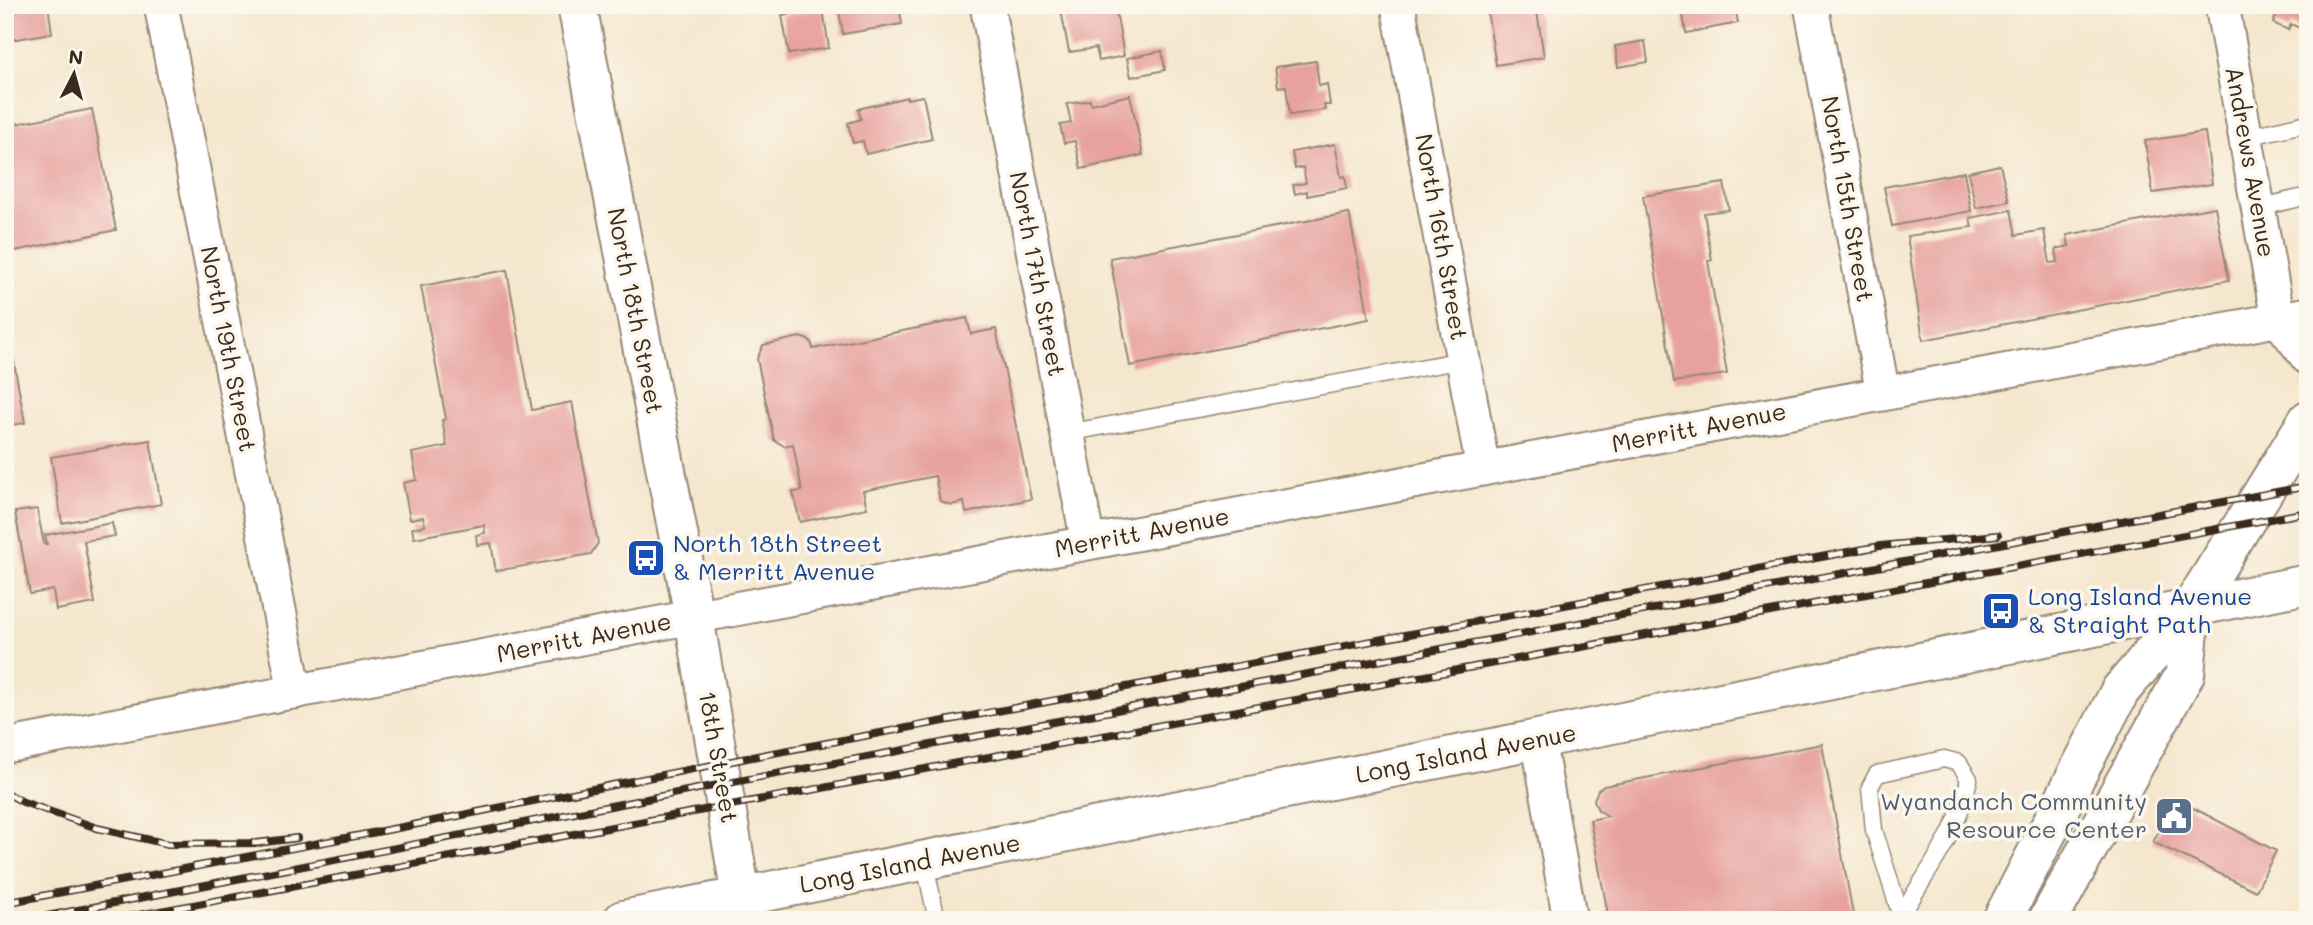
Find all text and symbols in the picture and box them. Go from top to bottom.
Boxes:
north arrow [38,38,108,108]
text: N [67,43,84,70]
street label: Andrews Avenue [2219,64,2284,259]
street label: North 15th Street [1815,93,1882,304]
street label: North 16th Street [1409,131,1476,342]
street label: North 17th Street [1003,169,1074,379]
street label: North 18th Street [601,205,672,416]
street label: North 19th Street [194,243,265,454]
street label: Merritt Avenue [1609,394,1789,459]
street label: Merritt Avenue [1052,499,1232,564]
place label: North 18th Street & Merritt Avenue [673,527,882,586]
bus stop icon: North 18th Street & Merritt Avenue [625,537,667,579]
place label: Long Island Avenue & Straight Path [2028,580,2252,639]
bus stop icon: Long Island Avenue & Straight Path [1980,590,2022,632]
street label: Merritt Avenue [494,604,674,669]
street label: 18th Street [693,688,746,825]
street label: Long Island Avenue [1353,716,1579,789]
place label: Wyandanch Community Resource Center [1880,785,2147,844]
public building icon: Wyandanch Community Resource Center [2153,795,2195,837]
street label: Long Island Avenue [797,826,1023,899]

